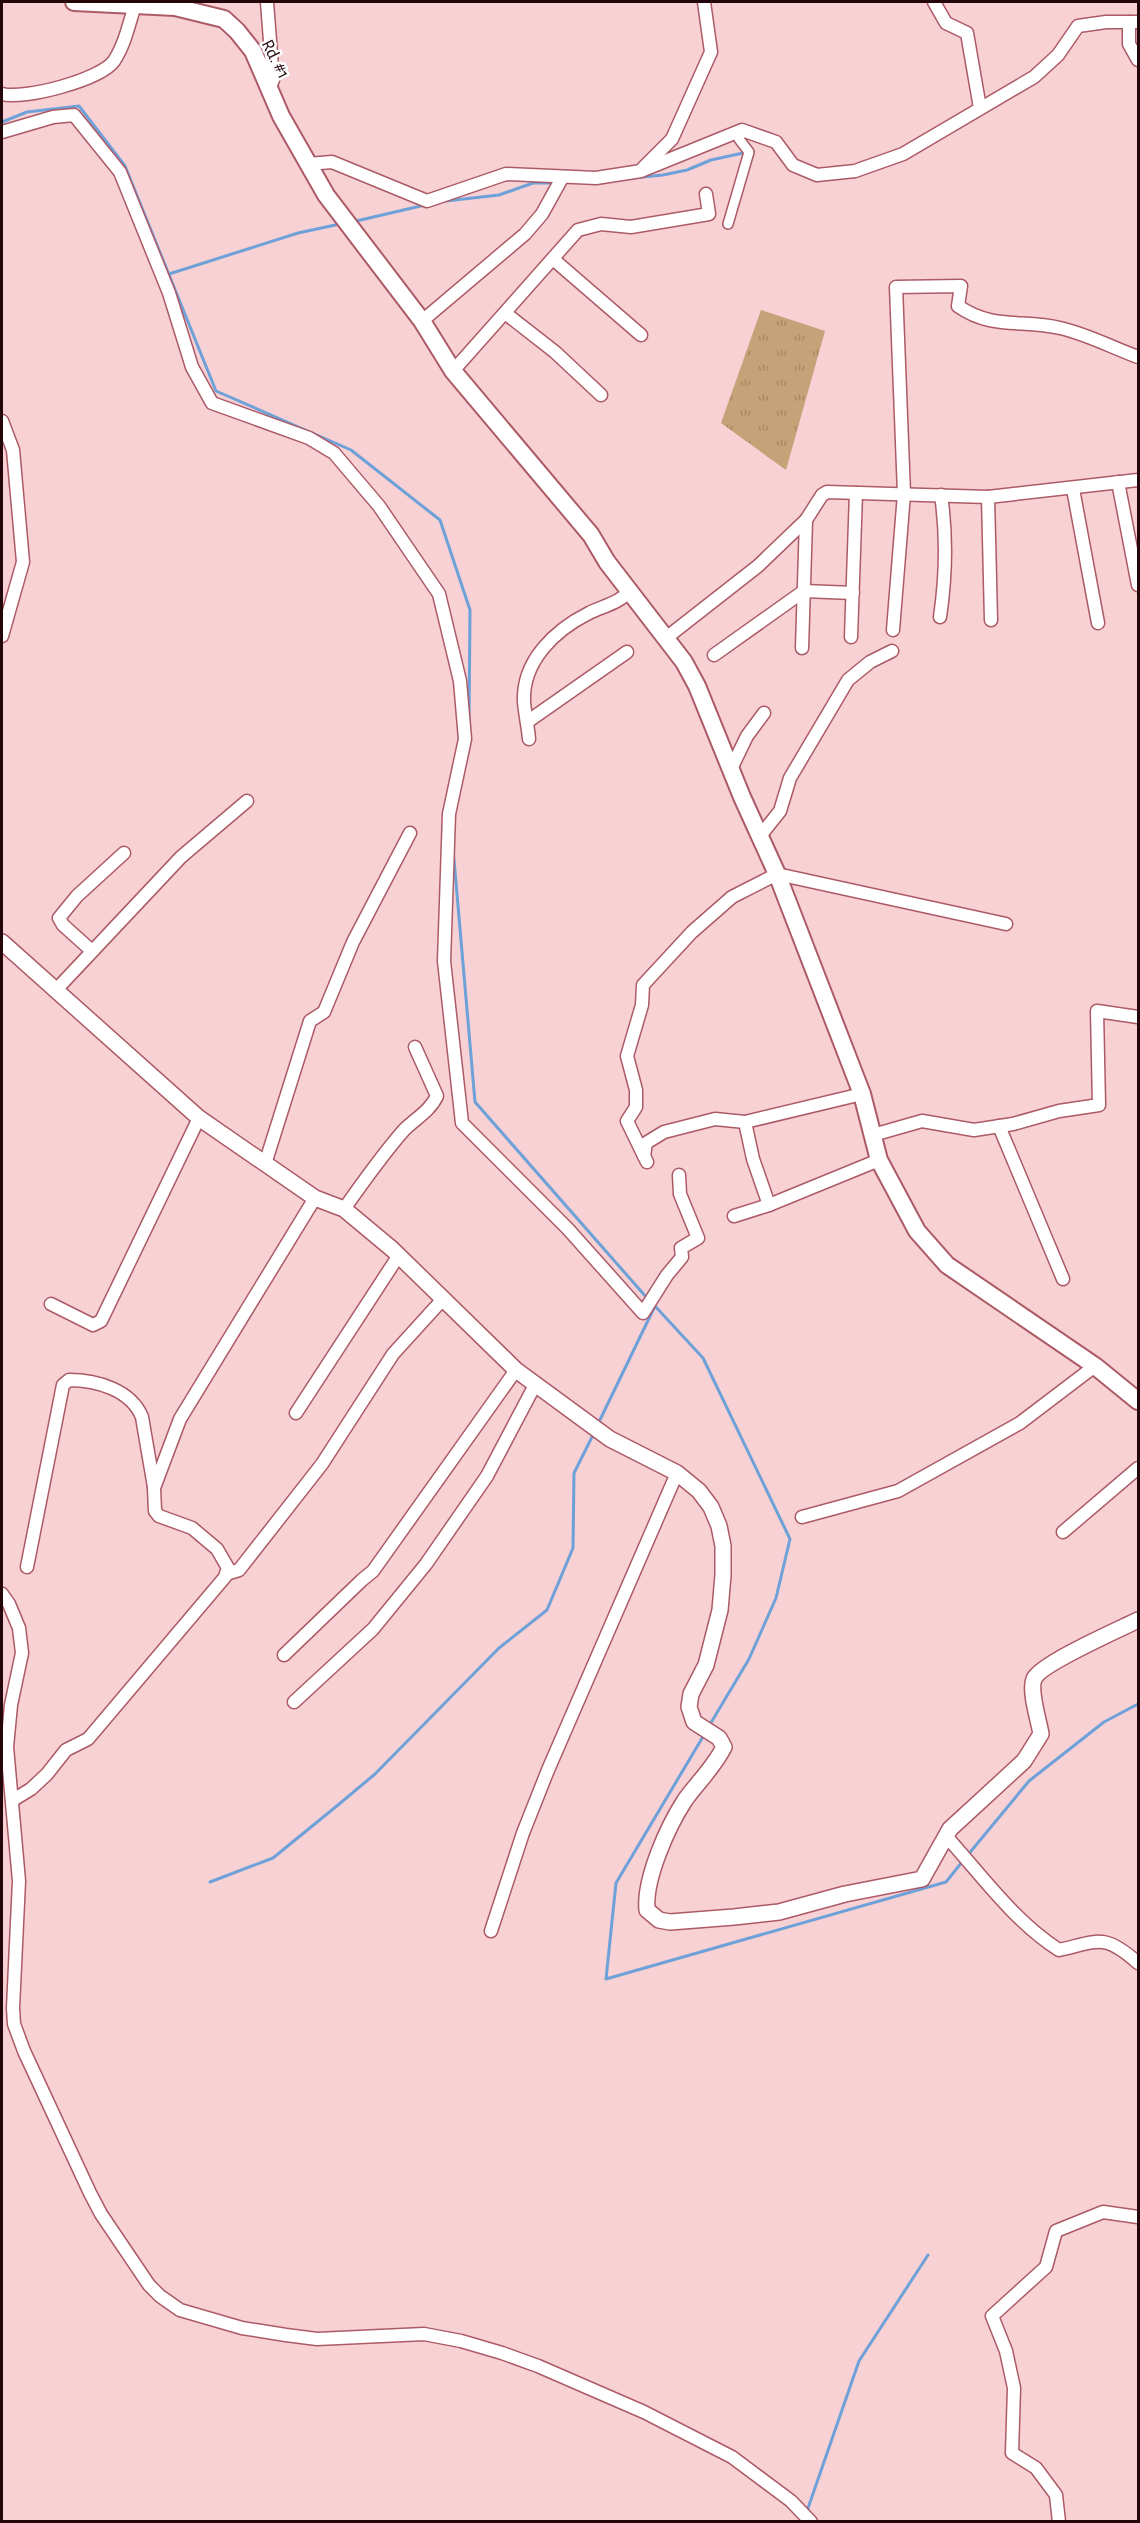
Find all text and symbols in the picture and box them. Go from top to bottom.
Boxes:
street label: Rd. #1 [258,37,292,82]

